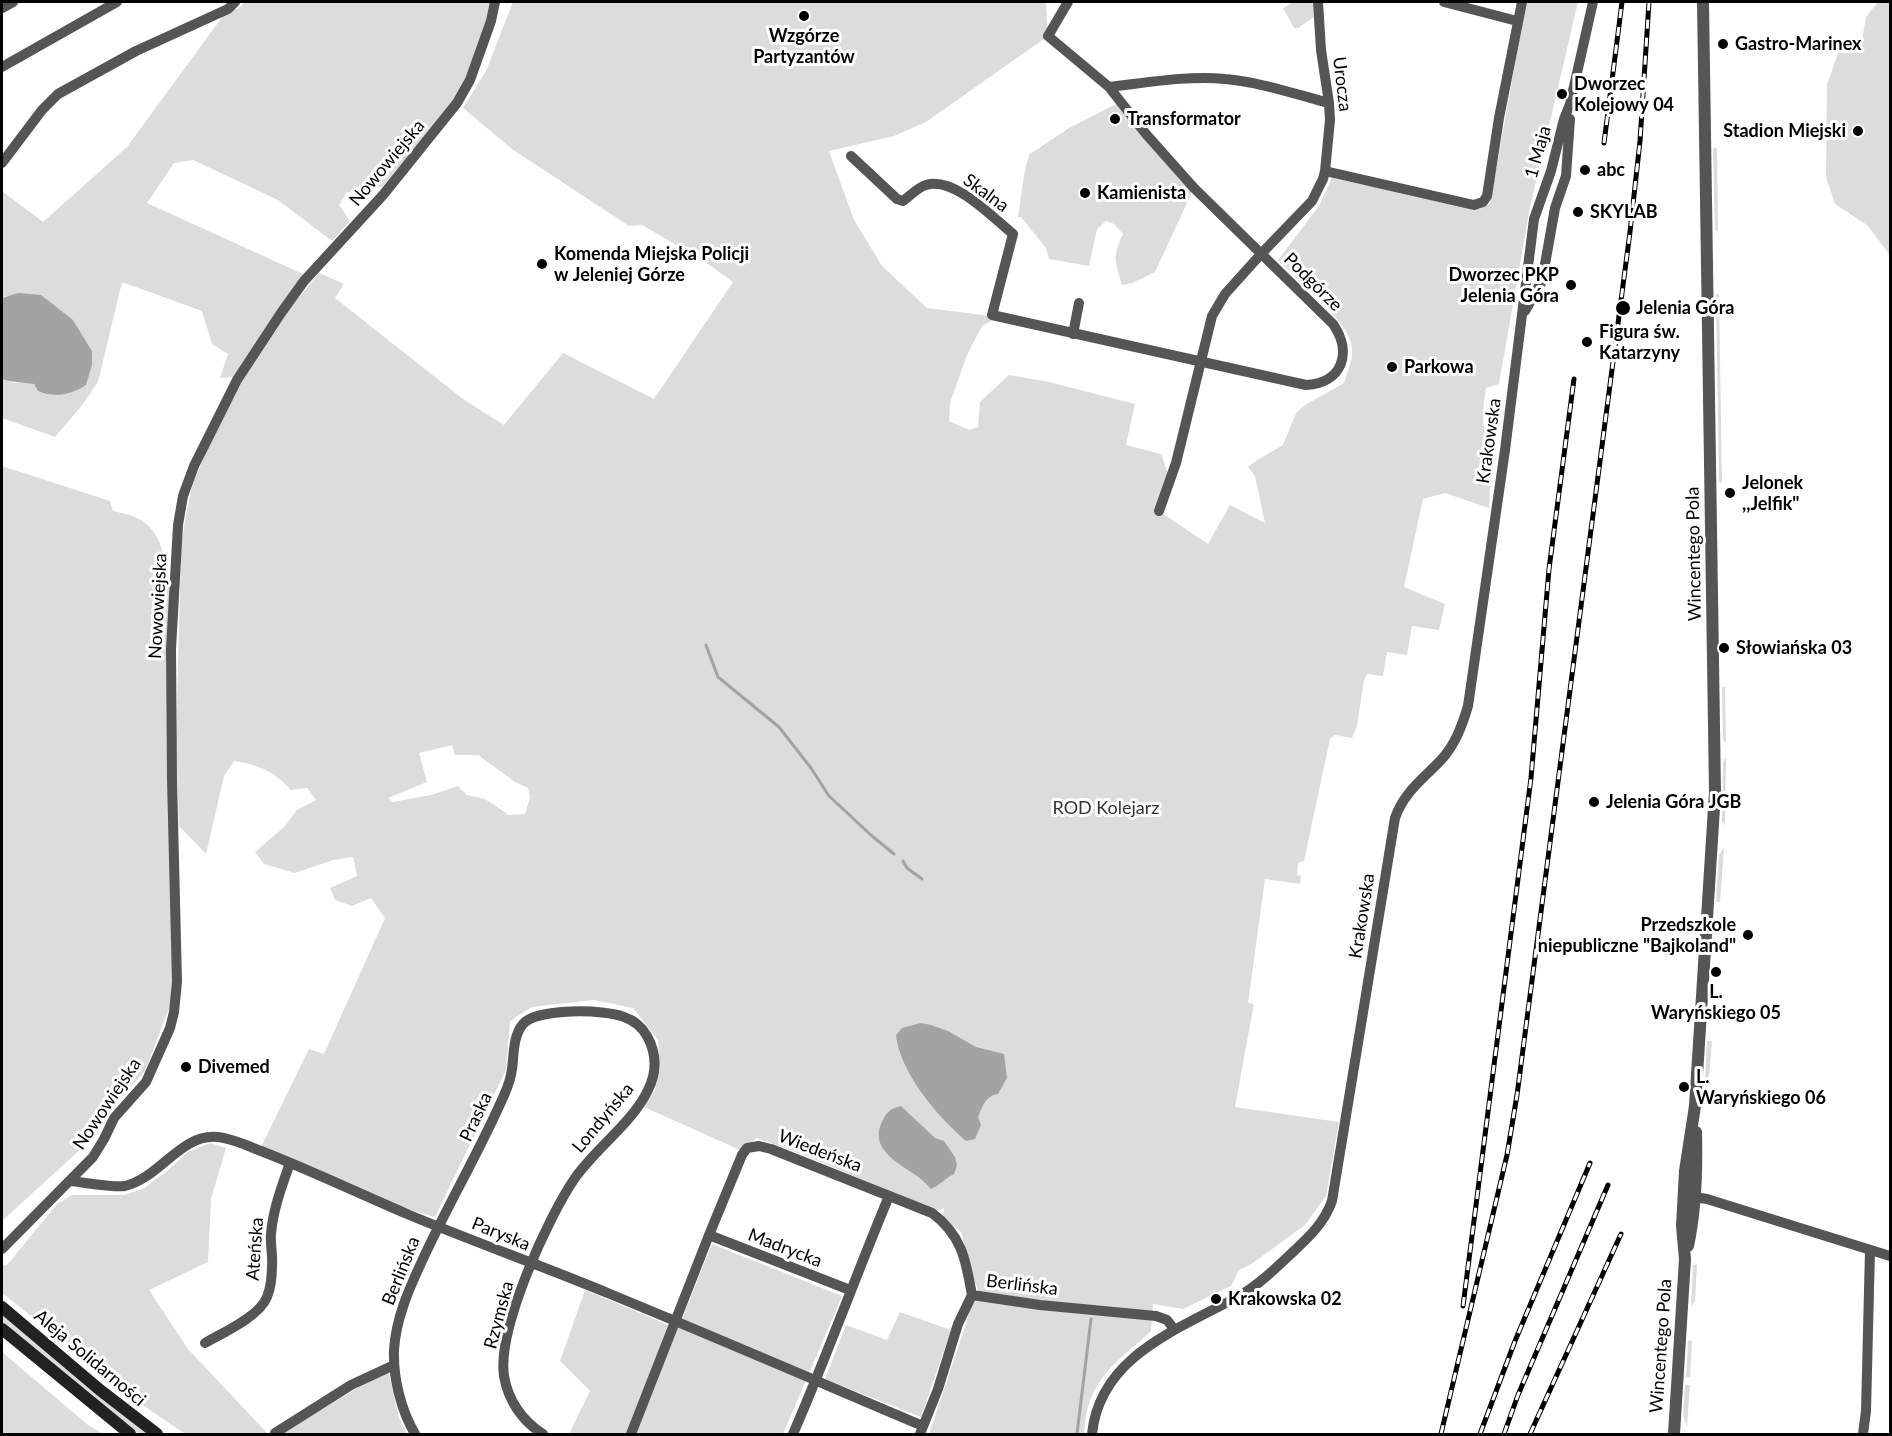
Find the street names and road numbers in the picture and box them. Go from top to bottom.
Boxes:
street label: Urocza [1328,55,1356,113]
street label: Nowowiejska [345,116,429,210]
street label: 1 Maja [1520,123,1556,181]
street label: Skalna [959,169,1013,217]
street label: Podgórze [1279,248,1347,316]
street label: Krakowska [1472,397,1506,485]
street label: Wincentego Pola [1682,487,1706,621]
street label: Nowowiejska [144,553,172,659]
street label: Krakowska [1345,872,1379,960]
street label: Nowowiejska [68,1054,146,1154]
street label: Londyńska [568,1079,638,1157]
street label: Praska [455,1089,497,1145]
street label: Wiedeńska [775,1125,865,1177]
street label: Paryska [469,1213,533,1255]
street label: Ateńska [242,1217,268,1281]
street label: Madrycka [745,1224,825,1272]
street label: Berlińska [377,1234,425,1308]
street label: Berlińska [985,1270,1059,1300]
street label: Wincentego Pola [1646,1278,1676,1414]
street label: Rzymska [480,1279,518,1351]
street label: Aleja Solidarności [30,1305,150,1411]

